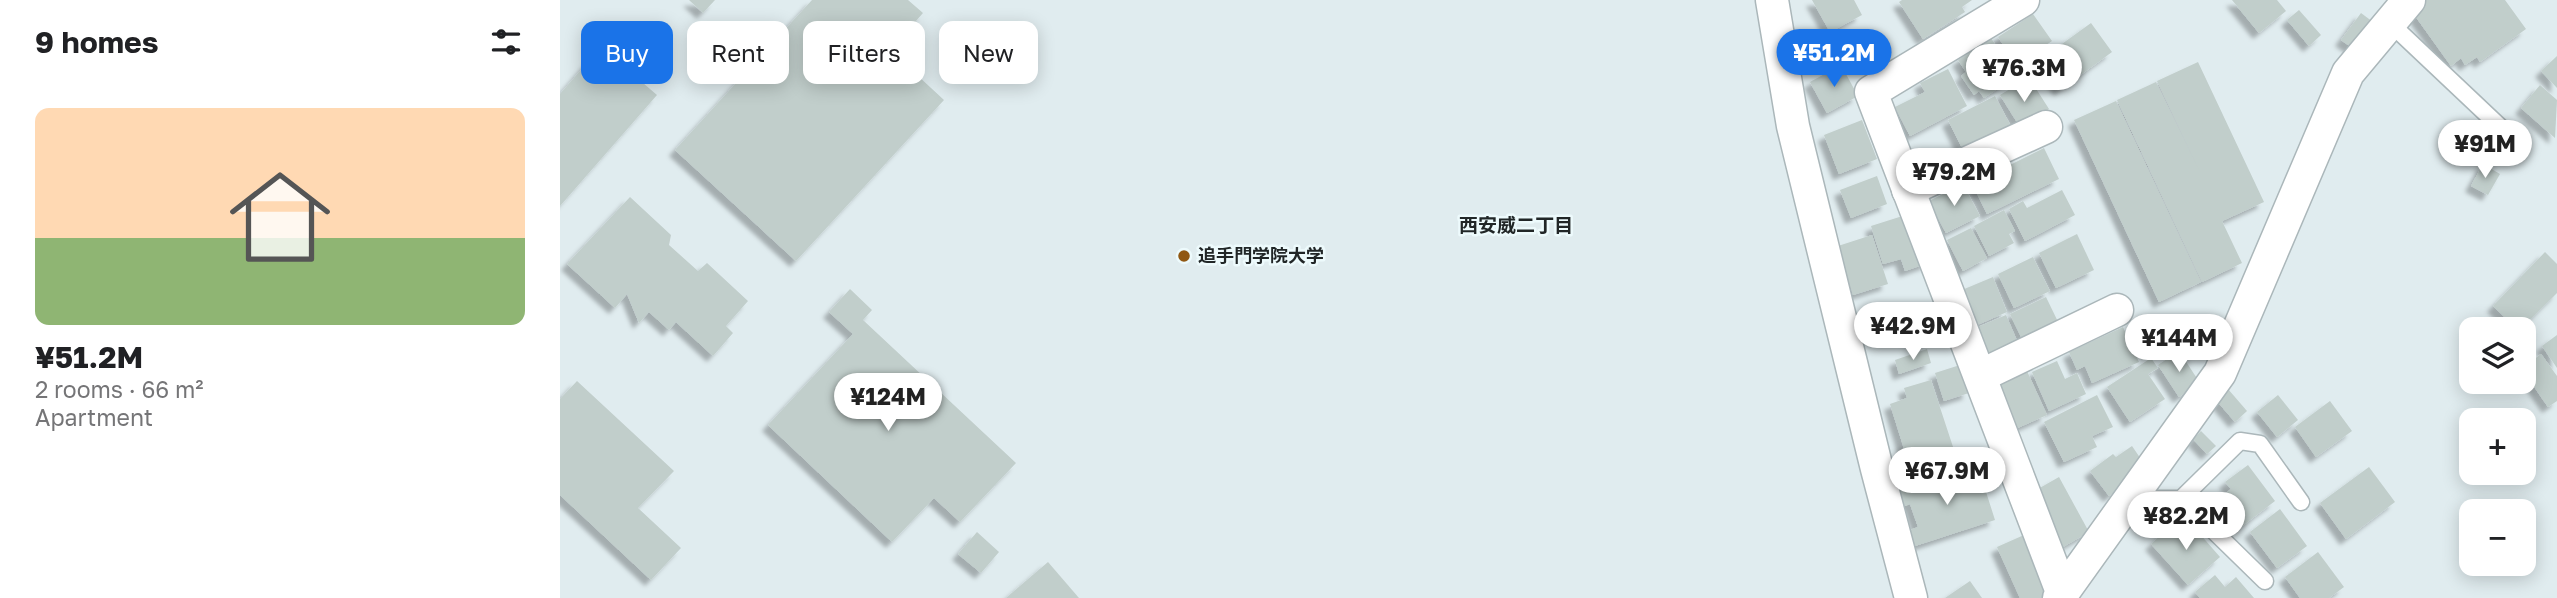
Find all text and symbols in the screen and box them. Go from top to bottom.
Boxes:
chip: Buy [581,21,673,84]
chip: Rent [687,21,789,84]
chip: Filters [803,21,925,84]
chip: New [939,21,1038,84]
icon: filters [487,23,525,61]
text: 9 homes [35,24,158,60]
pin: ¥51.2M [1777,29,1891,89]
text: ¥51.2M [1793,38,1875,66]
pin: ¥76.3M [1967,44,2081,104]
text: ¥76.3M [1982,53,2066,81]
pin: ¥91M [2444,120,2526,180]
text: ¥91M [2454,129,2516,157]
pin: ¥79.2M [1897,148,2011,208]
icon: home [217,154,343,280]
text: ¥79.2M [1912,157,1996,185]
district label: 西安威二丁目 [1459,213,1573,236]
place label: 追手門学院大学 [1198,244,1324,266]
marker: 追手門学院大学 [1176,248,1192,264]
pin: ¥42.9M [1856,302,1970,362]
text: ¥42.9M [1870,311,1956,339]
pin: ¥144M [2130,314,2228,374]
map controls [2459,317,2536,576]
button: layers [2459,317,2536,394]
text: ¥144M [2141,323,2217,351]
text: ¥51.2M [35,339,143,375]
pin: ¥124M [839,374,937,433]
text: 2 rooms · 66 m² [35,375,204,403]
text: ¥124M [850,382,926,410]
text: Apartment [35,403,153,431]
button: + [2459,408,2536,485]
pin: ¥67.9M [1890,448,2004,507]
text: ¥67.9M [1905,456,1989,484]
pin: ¥82.2M [2129,492,2243,552]
button: − [2459,499,2536,576]
text: ¥82.2M [2143,501,2229,529]

